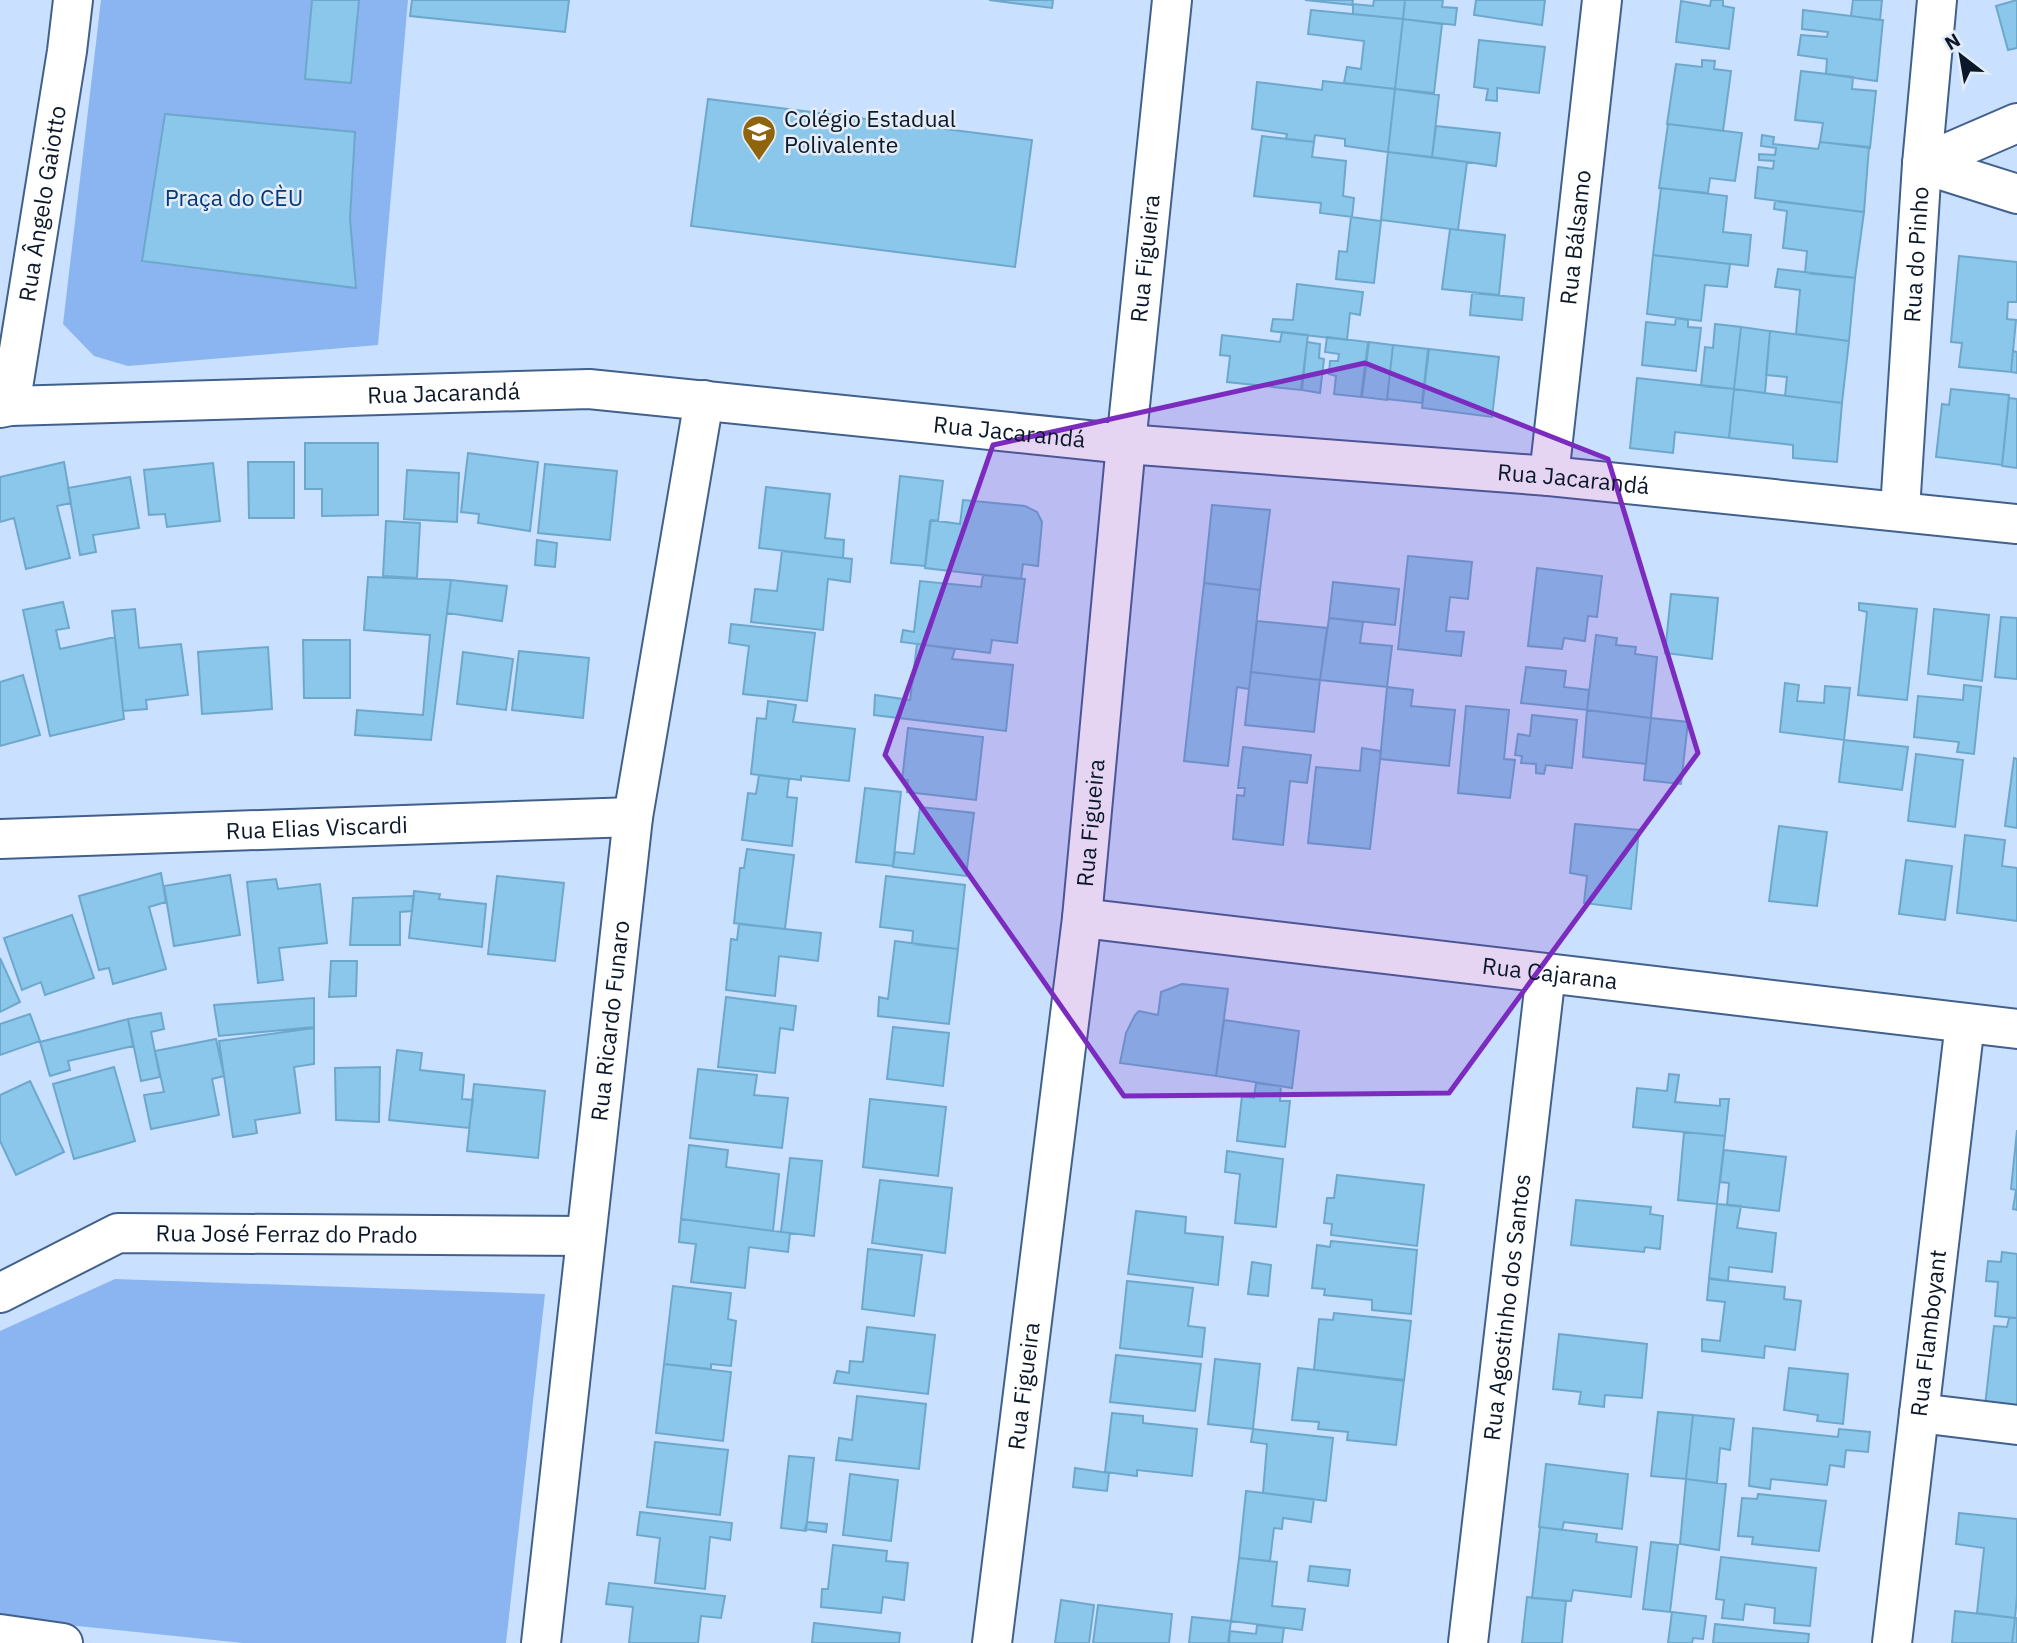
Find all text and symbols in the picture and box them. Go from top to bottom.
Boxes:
north arrow [1926,21,1996,91]
text: N [1940,28,1964,55]
street label: Rua Ângelo Gaiotto [11,103,72,304]
place label: Colégio Estadual Polivalente [784,103,956,159]
school or university icon: Colégio Estadual Polivalente [740,113,778,162]
street label: Rua Bálsamo [1552,168,1597,306]
park label: Praça do CÈU [165,182,303,212]
street label: Rua do Pinho [1896,186,1935,323]
street label: Rua Figueira [1123,193,1166,324]
street label: Rua Jacarandá [367,375,520,410]
street label: Rua Jacarandá [932,408,1087,454]
street label: Rua Jacarandá [1496,456,1651,500]
street label: Rua Figueira [1069,758,1111,888]
street label: Rua Elias Viscardi [225,809,408,845]
street label: Rua Ricardo Funaro [583,919,635,1123]
street label: Rua Cajarana [1480,950,1619,995]
street label: Rua Agostinho dos Santos [1476,1172,1537,1442]
street label: Rua José Ferraz do Prado [156,1217,418,1249]
street label: Rua Flamboyant [1903,1248,1952,1418]
street label: Rua Figueira [1000,1320,1046,1451]

